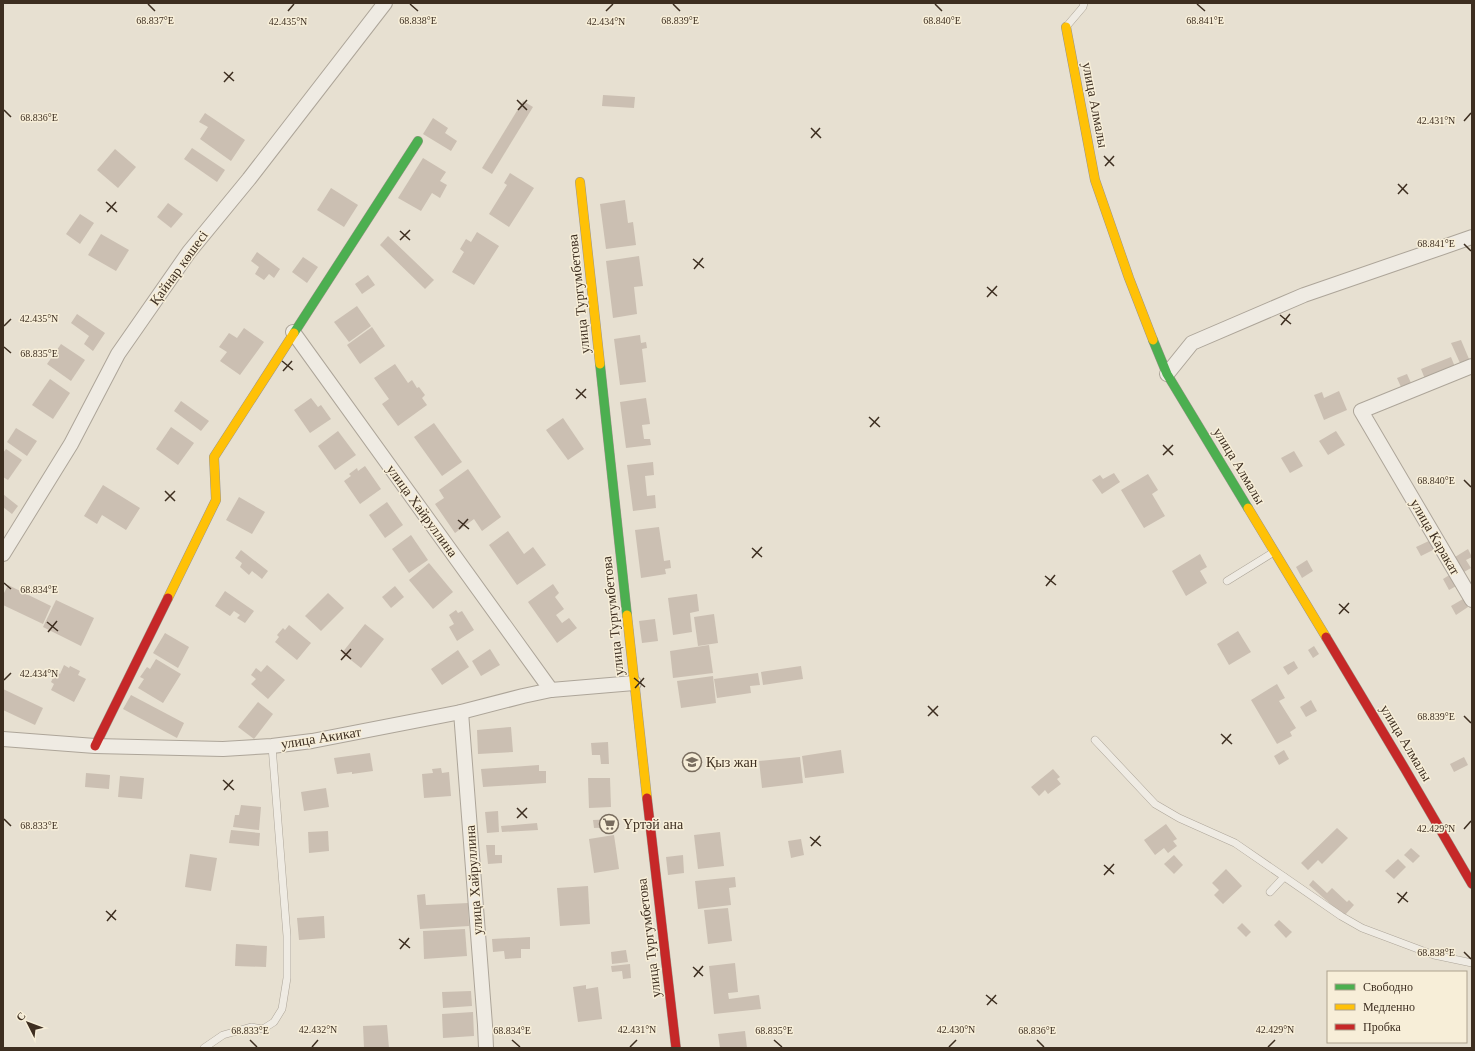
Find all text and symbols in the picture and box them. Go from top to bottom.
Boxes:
text: 68.837°E [136,15,174,26]
text: 68.838°E [399,15,437,26]
text: 68.839°E [661,15,699,26]
text: 68.840°E [923,15,961,26]
text: 68.841°E [1186,15,1224,26]
text: 42.435°N [269,16,307,27]
text: 42.434°N [587,16,625,27]
street label: улица Алмалы [1079,61,1111,150]
text: 68.836°E [20,112,58,123]
text: 42.431°N [1417,115,1455,126]
street label: Қайнар көшесі [147,228,211,308]
street label: улица Тургумбетова [565,233,593,354]
text: 68.841°E [1417,238,1455,249]
text: 42.435°N [20,313,58,324]
text: 68.835°E [20,348,58,359]
street label: улица Алмалы [1210,425,1268,508]
street label: улица Хайруллина [384,462,461,561]
text: 68.840°E [1417,475,1455,486]
street label: улица Каракат [1407,496,1463,578]
street label: улица Тургумбетова [599,555,627,676]
text: 68.834°E [20,584,58,595]
text: 42.434°N [20,668,58,679]
street label: улица Алмалы [1377,702,1435,785]
text: 68.839°E [1417,711,1455,722]
street label: улица Акикат [280,724,362,752]
school or university icon: Қыз жан [681,751,703,773]
place label: Қыз жан [706,755,758,770]
supermarket icon: Үртәй ана [598,813,620,835]
place label: Үртәй ана [623,817,684,832]
text: 68.833°E [20,820,58,831]
text: 42.429°N [1417,823,1455,834]
street label: улица Хайруллина [463,824,485,936]
street label: улица Тургумбетова [634,877,664,999]
text: 68.838°E [1417,947,1455,958]
legend [1327,971,1467,1043]
text: Свободно [1363,980,1413,994]
text: Медленно [1363,1000,1415,1014]
north arrow [8,1003,48,1043]
text: С [13,1009,28,1023]
text: Пробка [1363,1020,1401,1034]
text: 42.432°N [299,1024,337,1035]
text: 42.431°N [618,1024,656,1035]
text: 42.430°N [937,1024,975,1035]
text: 42.429°N [1256,1024,1294,1035]
text: 68.833°E [231,1025,269,1036]
text: 68.834°E [493,1025,531,1036]
text: 68.835°E [755,1025,793,1036]
text: 68.836°E [1018,1025,1056,1036]

